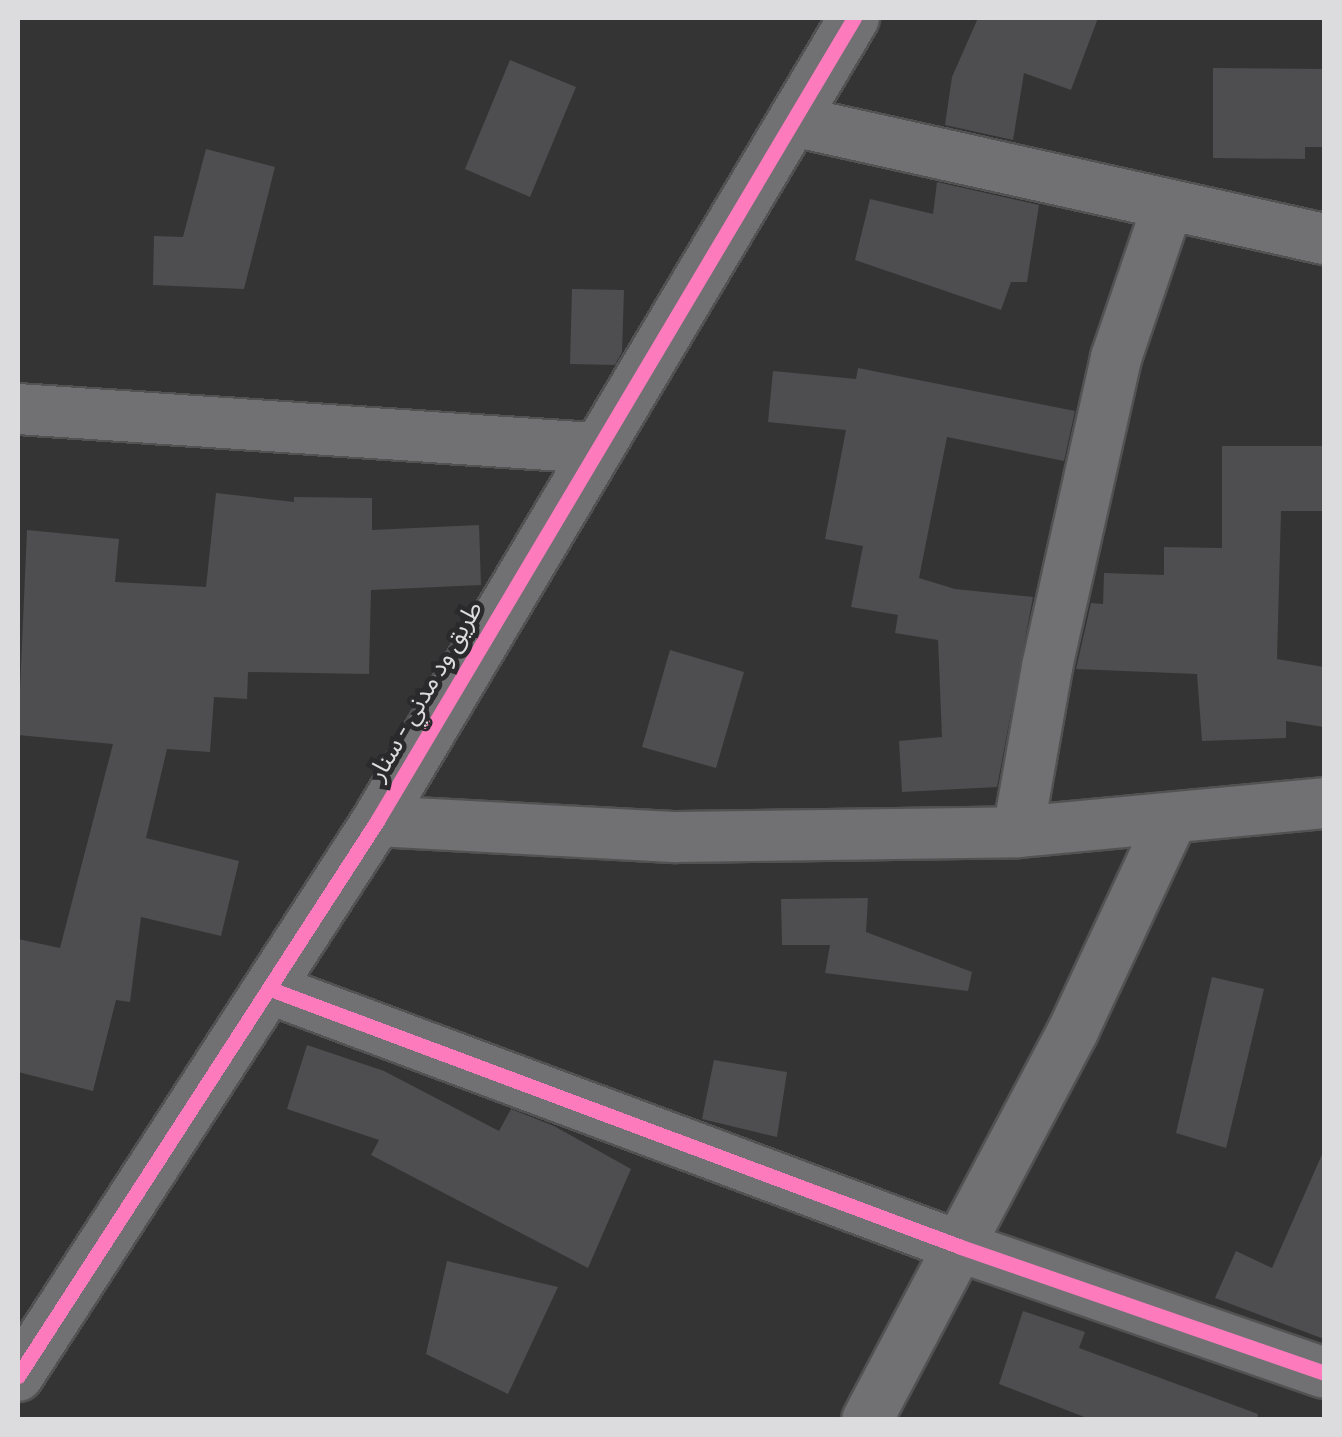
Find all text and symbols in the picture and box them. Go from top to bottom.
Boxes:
street label: طريق ود مدني - سنار [360,595,488,785]

